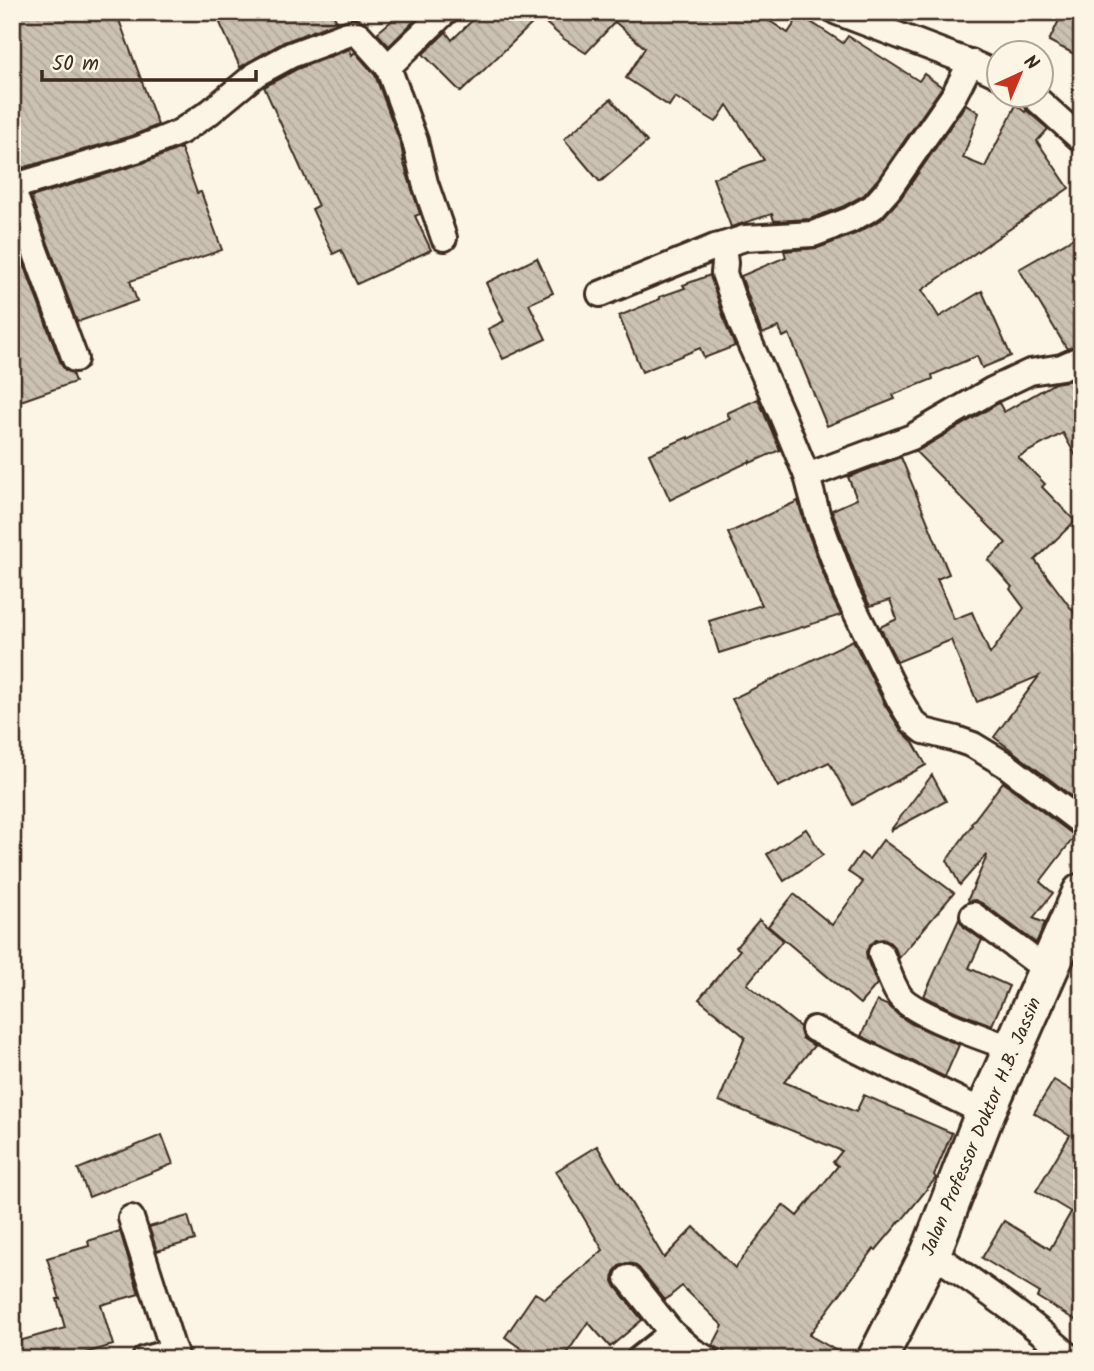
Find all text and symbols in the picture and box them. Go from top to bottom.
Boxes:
scale bar [42,38,256,82]
north arrow [986,38,1056,108]
text: 50 m [52,48,99,81]
text: N [1016,48,1045,78]
street label: Jalan Professor Doktor H.B. Jassin [914,993,1050,1261]

